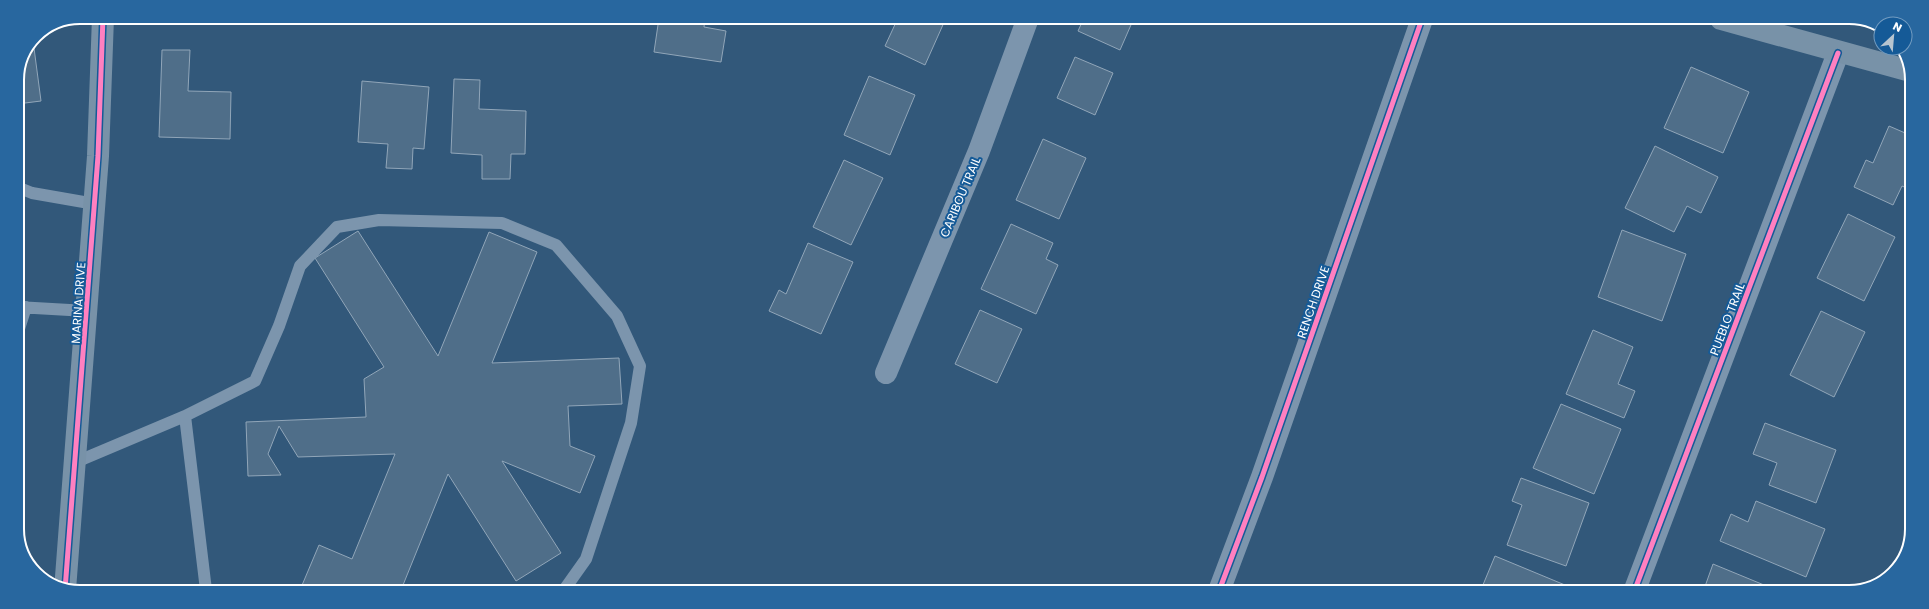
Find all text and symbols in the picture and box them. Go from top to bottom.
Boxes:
north arrow [1873,16,1913,56]
text: N [1890,18,1905,36]
street label: CARIBOU TRAIL [935,154,985,240]
street label: MARINA DRIVE [67,262,89,344]
street label: RENCH DRIVE [1293,263,1333,341]
street label: PUEBLO TRAIL [1705,280,1749,358]

